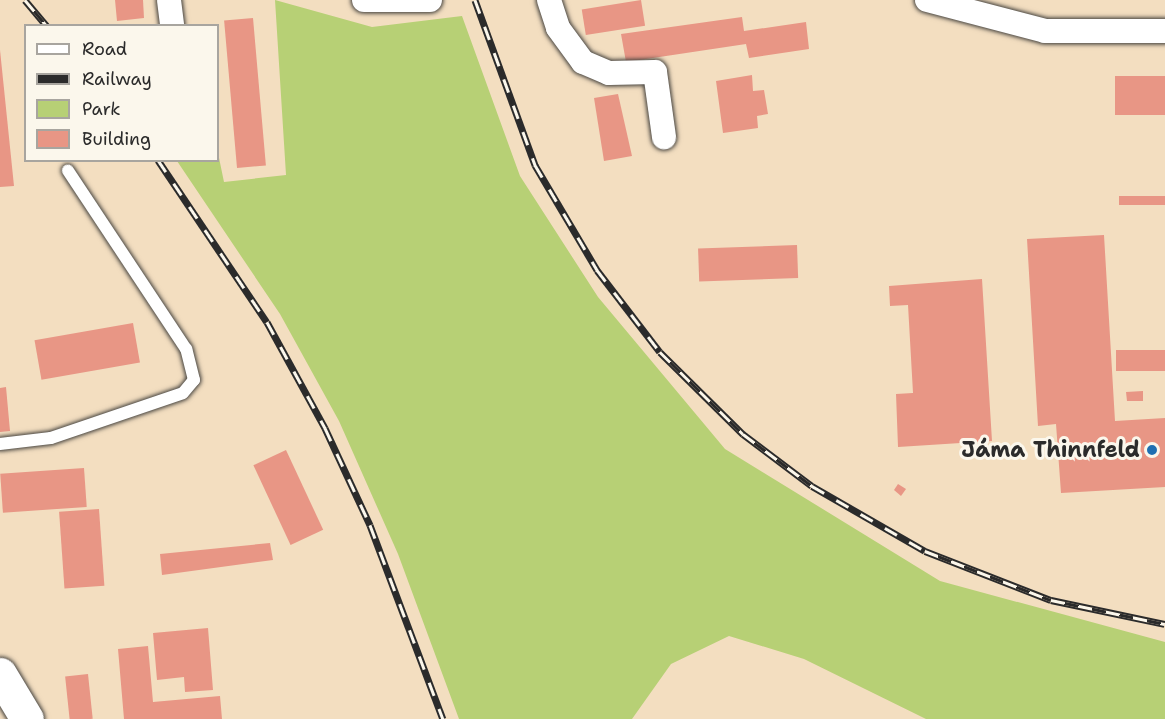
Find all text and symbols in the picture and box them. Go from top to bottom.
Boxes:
legend [24,24,219,162]
text: Road [82,37,127,61]
text: Railway [82,67,152,91]
text: Park [82,97,121,121]
text: Building [82,127,151,151]
place label: Jáma Thinnfeld [961,437,1140,463]
marker: Jáma Thinnfeld [1145,443,1159,457]

